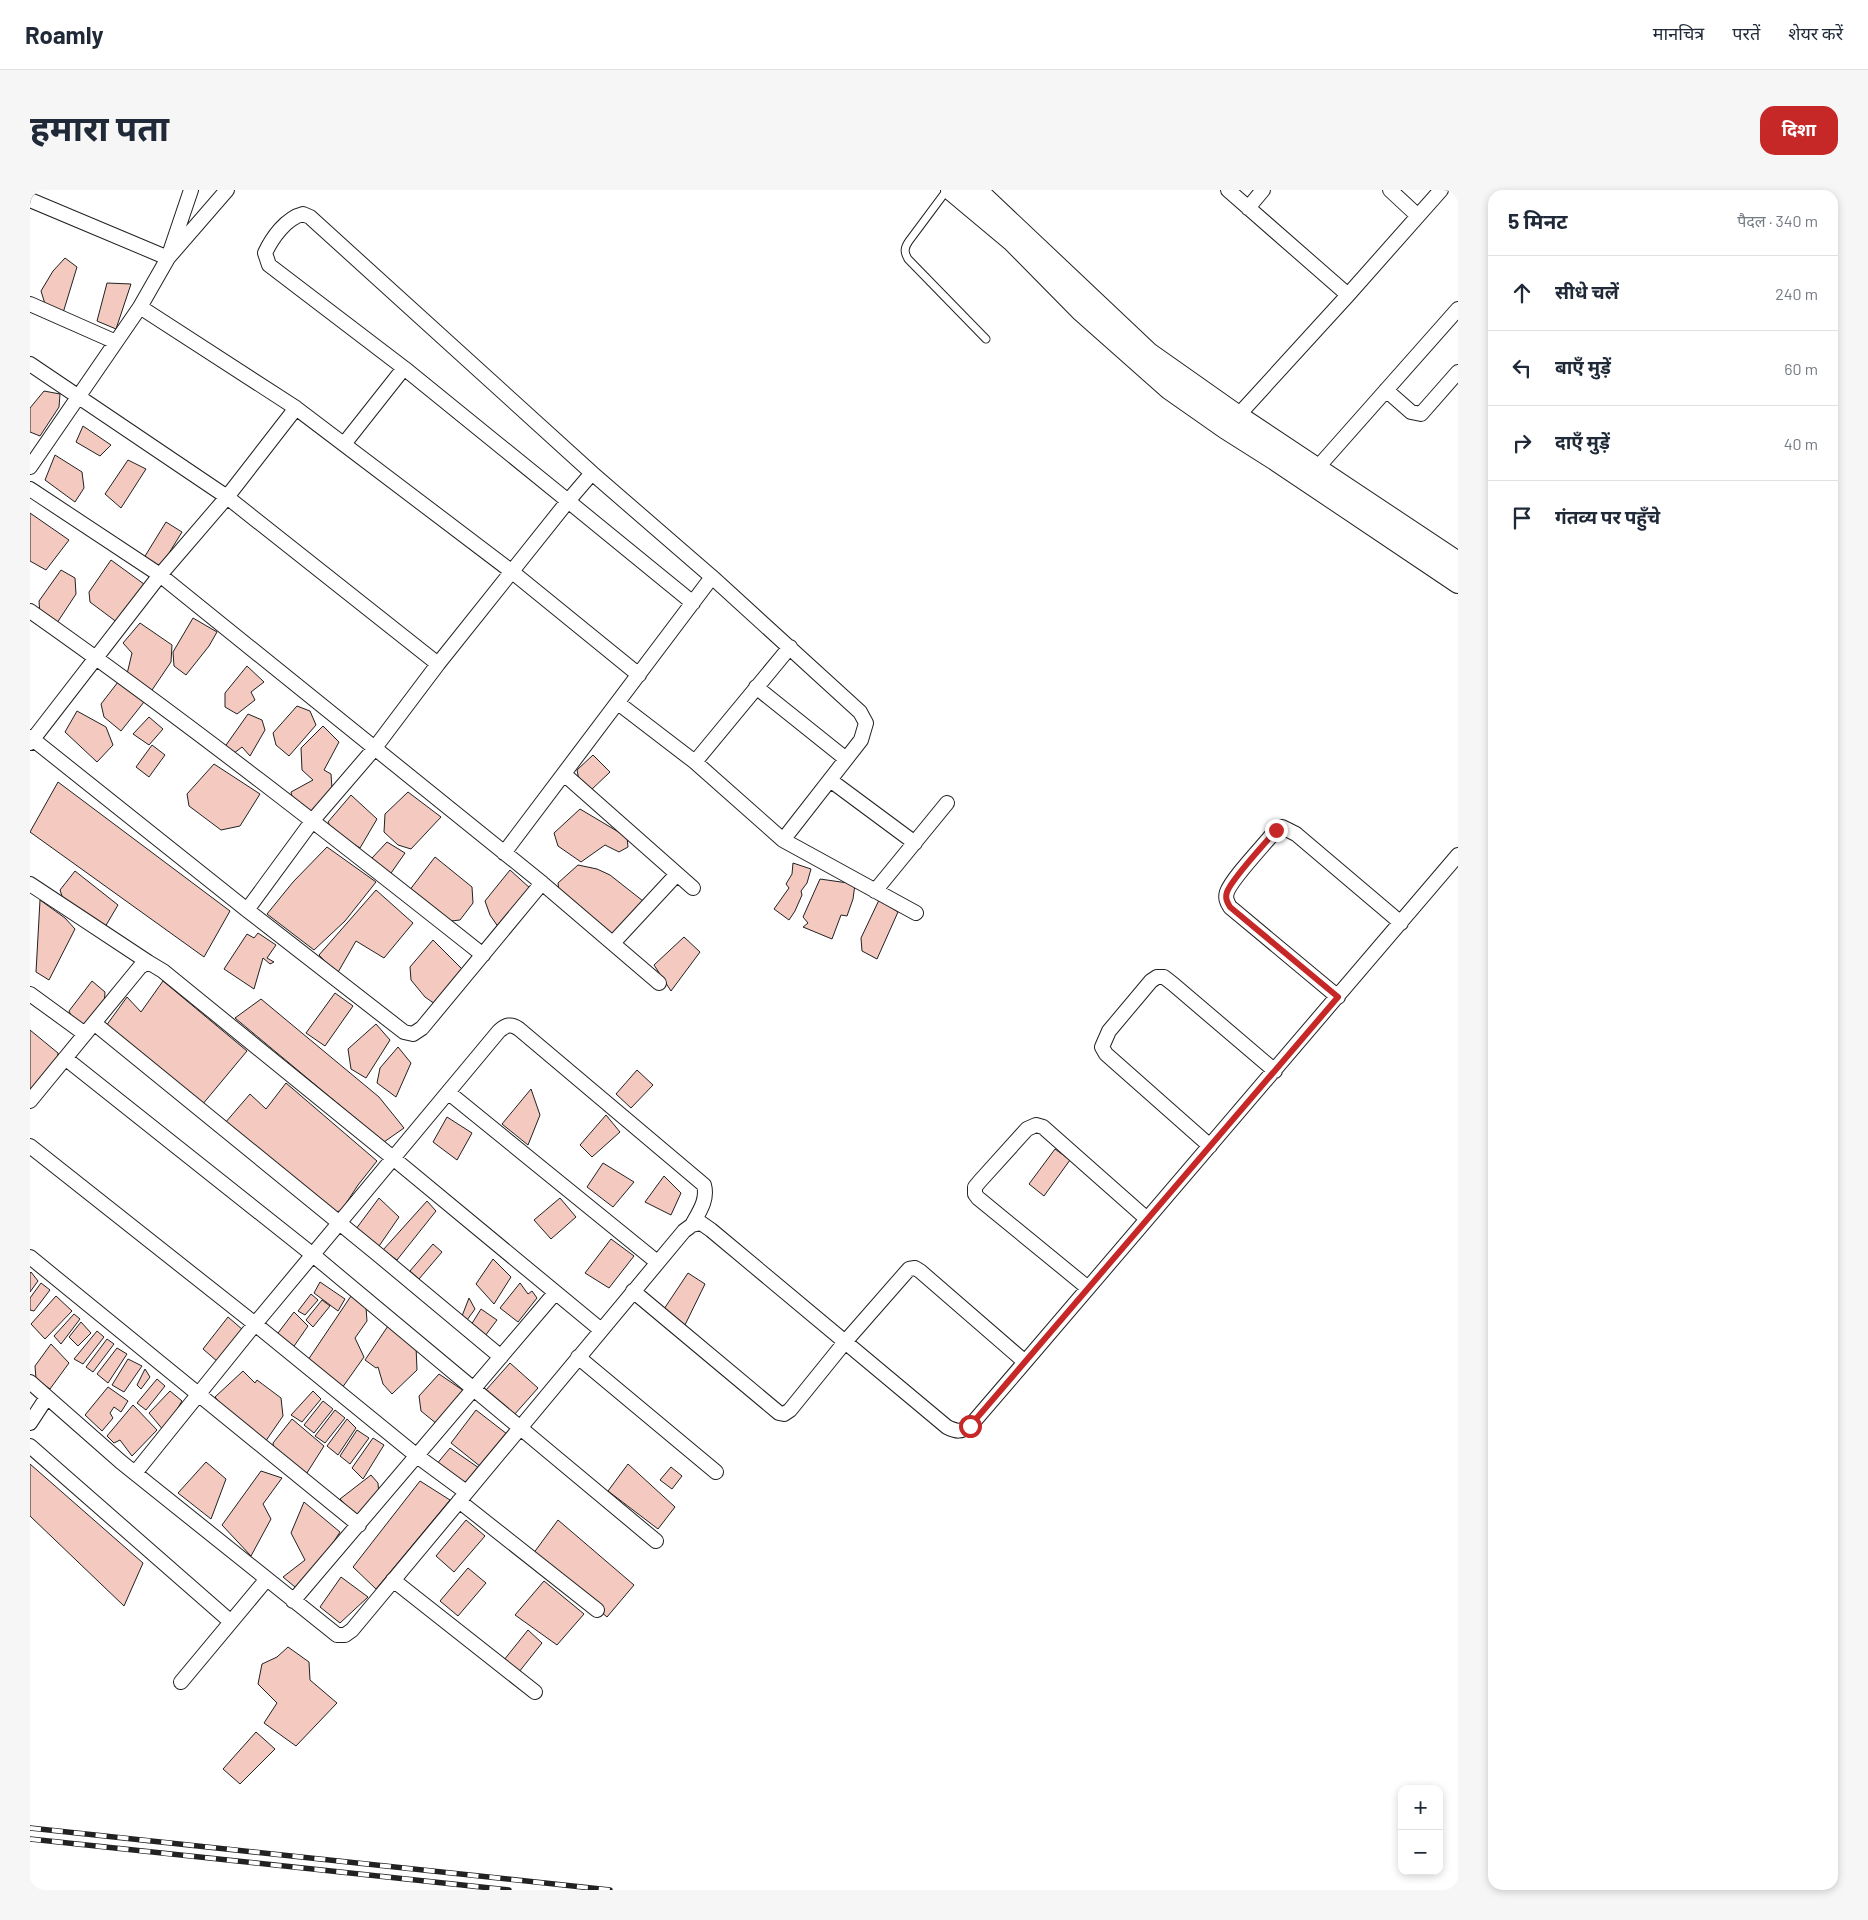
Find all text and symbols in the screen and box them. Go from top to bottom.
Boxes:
text: Roamly [25,20,104,49]
text: मानचित्र [1653,22,1704,44]
text: परतें [1732,22,1760,44]
text: शेयर करें [1788,22,1843,44]
text: हमारा पता [30,106,169,148]
button: दिशा [1760,106,1838,155]
text: 5 मिनट [1508,208,1568,233]
text: पैदल · 340 m [1737,211,1818,230]
icon: ahead [1508,279,1536,307]
text: सीधे चलें [1555,280,1619,303]
text: 240 m [1775,284,1818,303]
icon: left [1508,354,1536,382]
text: बाएँ मुड़ें [1555,355,1611,378]
text: 60 m [1784,359,1818,378]
icon: right [1508,429,1536,457]
text: दाएँ मुड़ें [1555,430,1610,453]
text: 40 m [1784,434,1818,453]
icon: arrive [1508,504,1536,532]
text: गंतव्य पर पहुँचे [1555,505,1660,528]
route end [1265,819,1288,842]
route start [959,1415,982,1438]
map controls [1398,1785,1443,1875]
button: + [1398,1785,1443,1830]
button: − [1398,1830,1443,1875]

